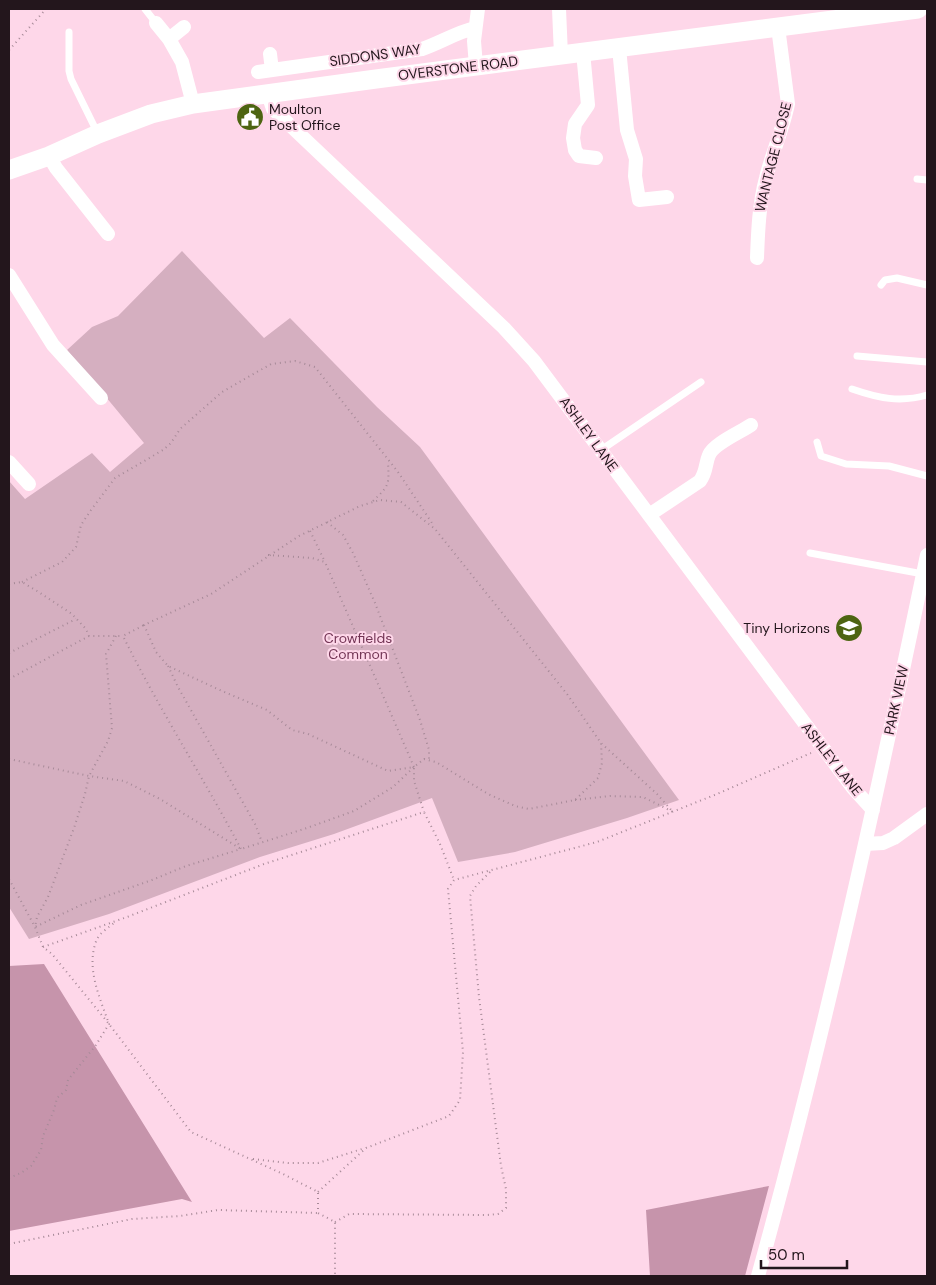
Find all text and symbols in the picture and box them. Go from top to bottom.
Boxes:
street label: SIDDONS WAY [328,40,422,70]
street label: OVERSTONE ROAD [397,52,519,84]
place label: Moulton Post Office [269,100,340,134]
street label: WANTAGE CLOSE [751,100,795,214]
public building icon: Moulton Post Office [235,102,265,132]
street label: ASHLEY LANE [556,393,622,475]
school or university icon: Tiny Horizons [834,613,864,643]
place label: Tiny Horizons [743,619,830,637]
park label: Crowfields Common [324,629,392,663]
street label: PARK VIEW [880,663,912,736]
street label: ASHLEY LANE [798,719,866,799]
scale bar [761,1238,847,1270]
text: 50 m [768,1245,805,1265]

